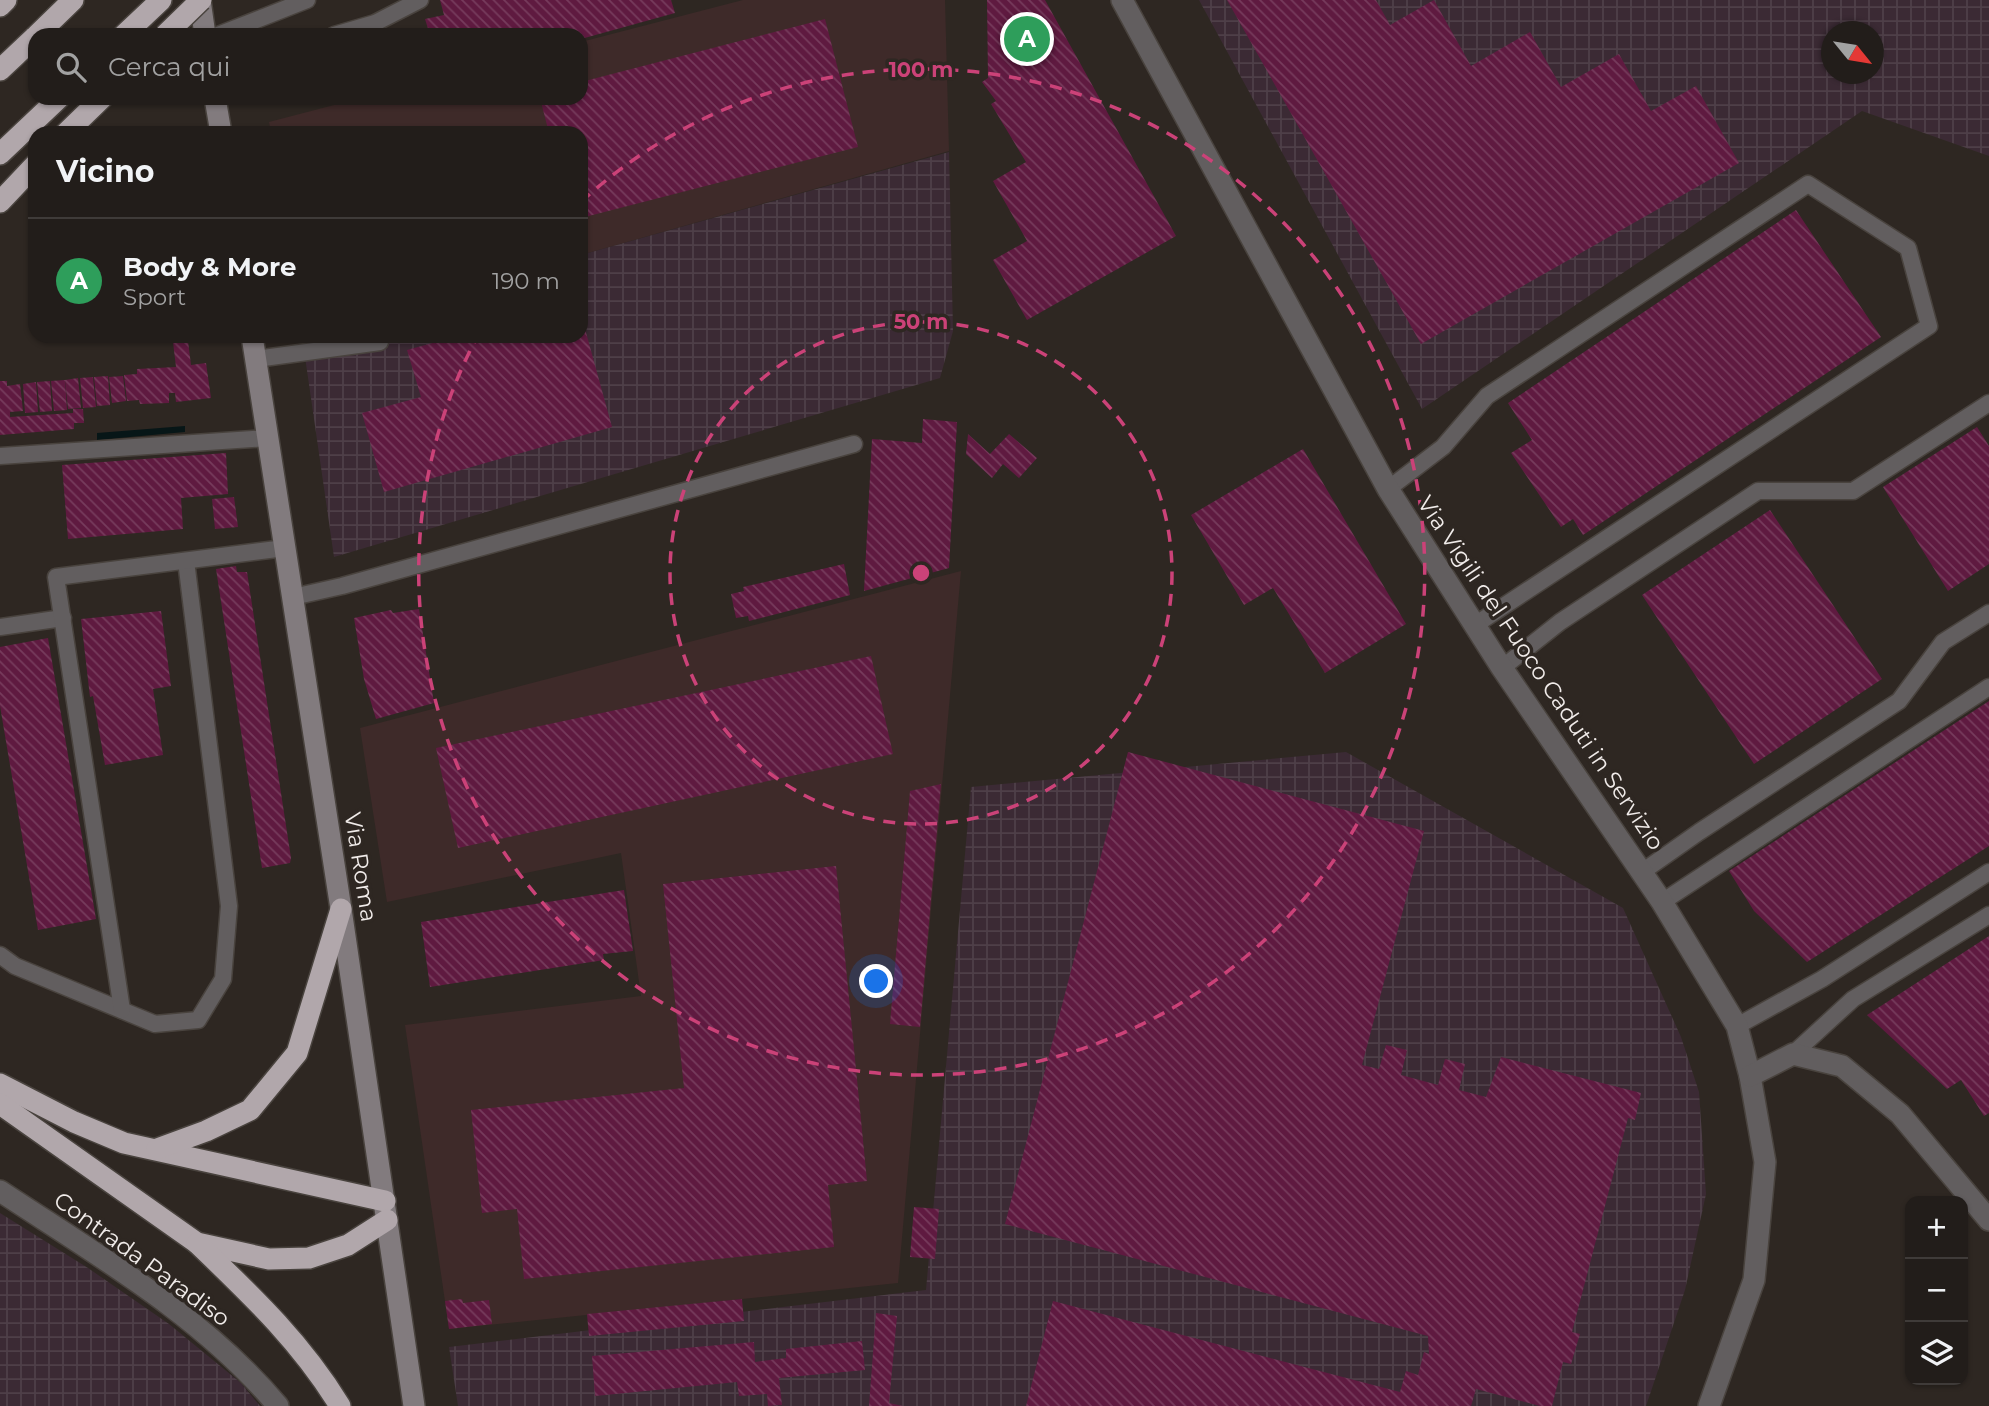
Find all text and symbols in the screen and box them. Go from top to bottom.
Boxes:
pin: A [1004,13,1050,65]
north arrow [1821,21,1884,84]
search box [28,28,588,105]
icon: search [52,48,90,86]
text: Cerca qui [108,51,231,83]
text: 100 m [889,57,953,82]
text: Vicino [56,153,154,190]
text: Body & More [123,251,296,283]
text: A [70,267,88,295]
text: 190 m [492,267,560,295]
text: Sport [123,283,186,311]
text: 50 m [894,309,948,334]
street label: Via Vigili del Fuoco Caduti in Servizio [1412,491,1670,855]
centre of rings [909,561,933,585]
street label: Via Roma [339,810,383,924]
your location [859,964,893,998]
street label: Contrada Paradiso [48,1186,236,1332]
map controls [1905,1196,1968,1385]
button: + [1905,1196,1968,1259]
button: − [1905,1259,1968,1322]
button: layers [1905,1322,1968,1385]

